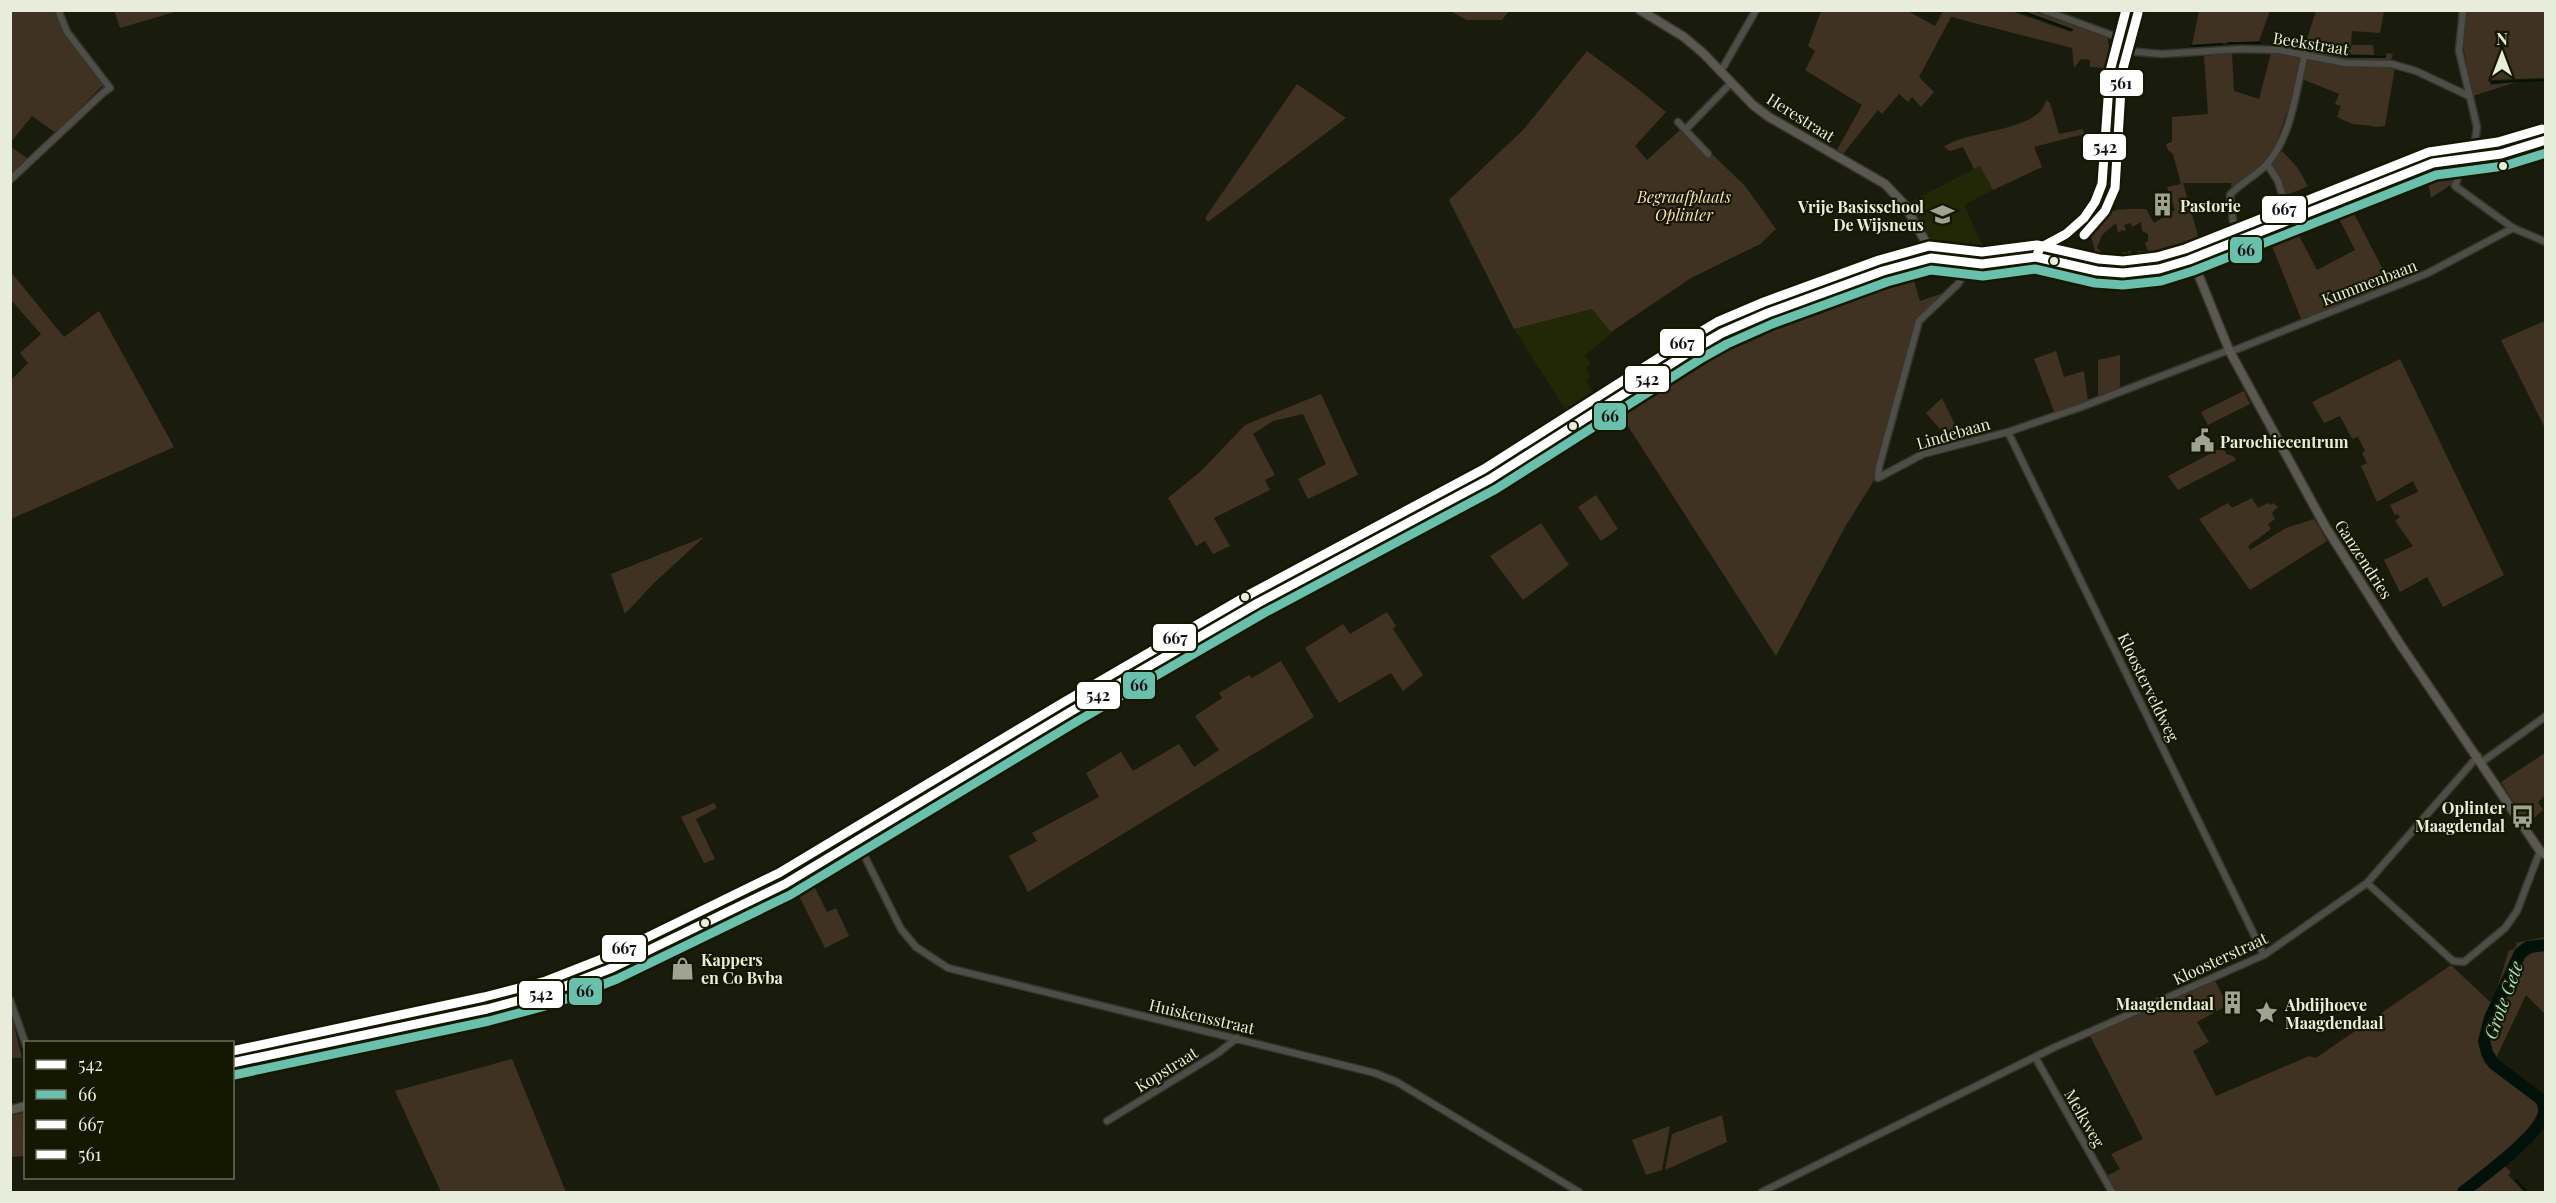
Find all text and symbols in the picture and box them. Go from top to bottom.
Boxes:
north arrow [2472,24,2532,84]
street label: Beekstraat [2272,27,2351,59]
text: N [2496,28,2508,49]
line badge: 561 [2099,69,2144,97]
text: 561 [2110,72,2132,93]
street label: Herestraat [1763,88,1839,146]
line badge: 542 [2082,133,2127,161]
text: 542 [2093,136,2117,157]
unlabelled marker [2497,160,2509,172]
park label: Begraafplaats Oplinter [1636,186,1731,225]
building icon: Pastorie [2149,192,2175,218]
place label: Pastorie [2180,195,2241,216]
line badge: 667 [2261,195,2307,224]
place label: Vrije Basisschool De Wijsneus [1797,196,1924,235]
text: 667 [2271,198,2297,219]
school or university icon: Vrije Basisschool De Wijsneus [1929,202,1955,228]
line badge: 66 [2229,236,2263,264]
text: 66 [2237,239,2255,260]
street label: Kummenbaan [2318,254,2420,310]
unlabelled marker [2048,255,2060,267]
line badge: 667 [1659,328,1705,357]
text: 667 [1669,332,1695,353]
line badge: 542 [1624,365,1670,393]
text: 542 [1635,368,1659,389]
line badge: 66 [1593,402,1627,431]
text: 66 [1601,405,1619,426]
street label: Lindebaan [1914,412,1993,454]
unlabelled marker [1567,420,1579,432]
public building icon: Parochiecentrum [2189,428,2215,454]
place label: Parochiecentrum [2220,431,2349,452]
street label: Ganzendries [2331,515,2397,603]
unlabelled marker [1239,591,1251,603]
line badge: 667 [1152,623,1197,652]
text: 667 [1162,627,1188,648]
street label: Kloosterveldweg [2114,629,2185,745]
line badge: 66 [1122,671,1156,700]
text: 66 [1130,674,1148,695]
line badge: 542 [1076,681,1121,710]
text: 542 [1086,684,1110,705]
place label: Oplinter Maagdendal [2415,797,2506,836]
bus stop icon: Oplinter Maagdendal [2510,803,2536,829]
unlabelled marker [699,917,711,929]
street label: Kloosterstraat [2169,927,2271,989]
line badge: 667 [601,934,647,963]
text: 667 [611,937,637,958]
place label: Kappers en Co Bvba [701,949,784,988]
shop icon: Kappers en Co Bvba [670,955,696,981]
water label: Grote Gete [2478,957,2528,1042]
line badge: 66 [568,977,603,1006]
line badge: 542 [518,980,564,1009]
text: 66 [576,980,594,1001]
text: 542 [529,983,553,1004]
building icon: Maagdendaal [2219,990,2245,1016]
place label: Maagdendaal [2116,993,2214,1014]
street label: Huiskensstraat [1147,994,1257,1038]
place label: Abdijhoeve Maagdendaal [2284,994,2383,1033]
place icon: Abdijhoeve Maagdendaal [2254,1000,2280,1026]
legend [24,1041,234,1179]
street label: Kopstraat [1131,1041,1202,1096]
text: 542 [78,1052,103,1076]
text: 66 [78,1082,97,1106]
street label: Melkweg [2060,1085,2110,1151]
text: 667 [78,1112,105,1136]
text: 561 [78,1142,102,1166]

